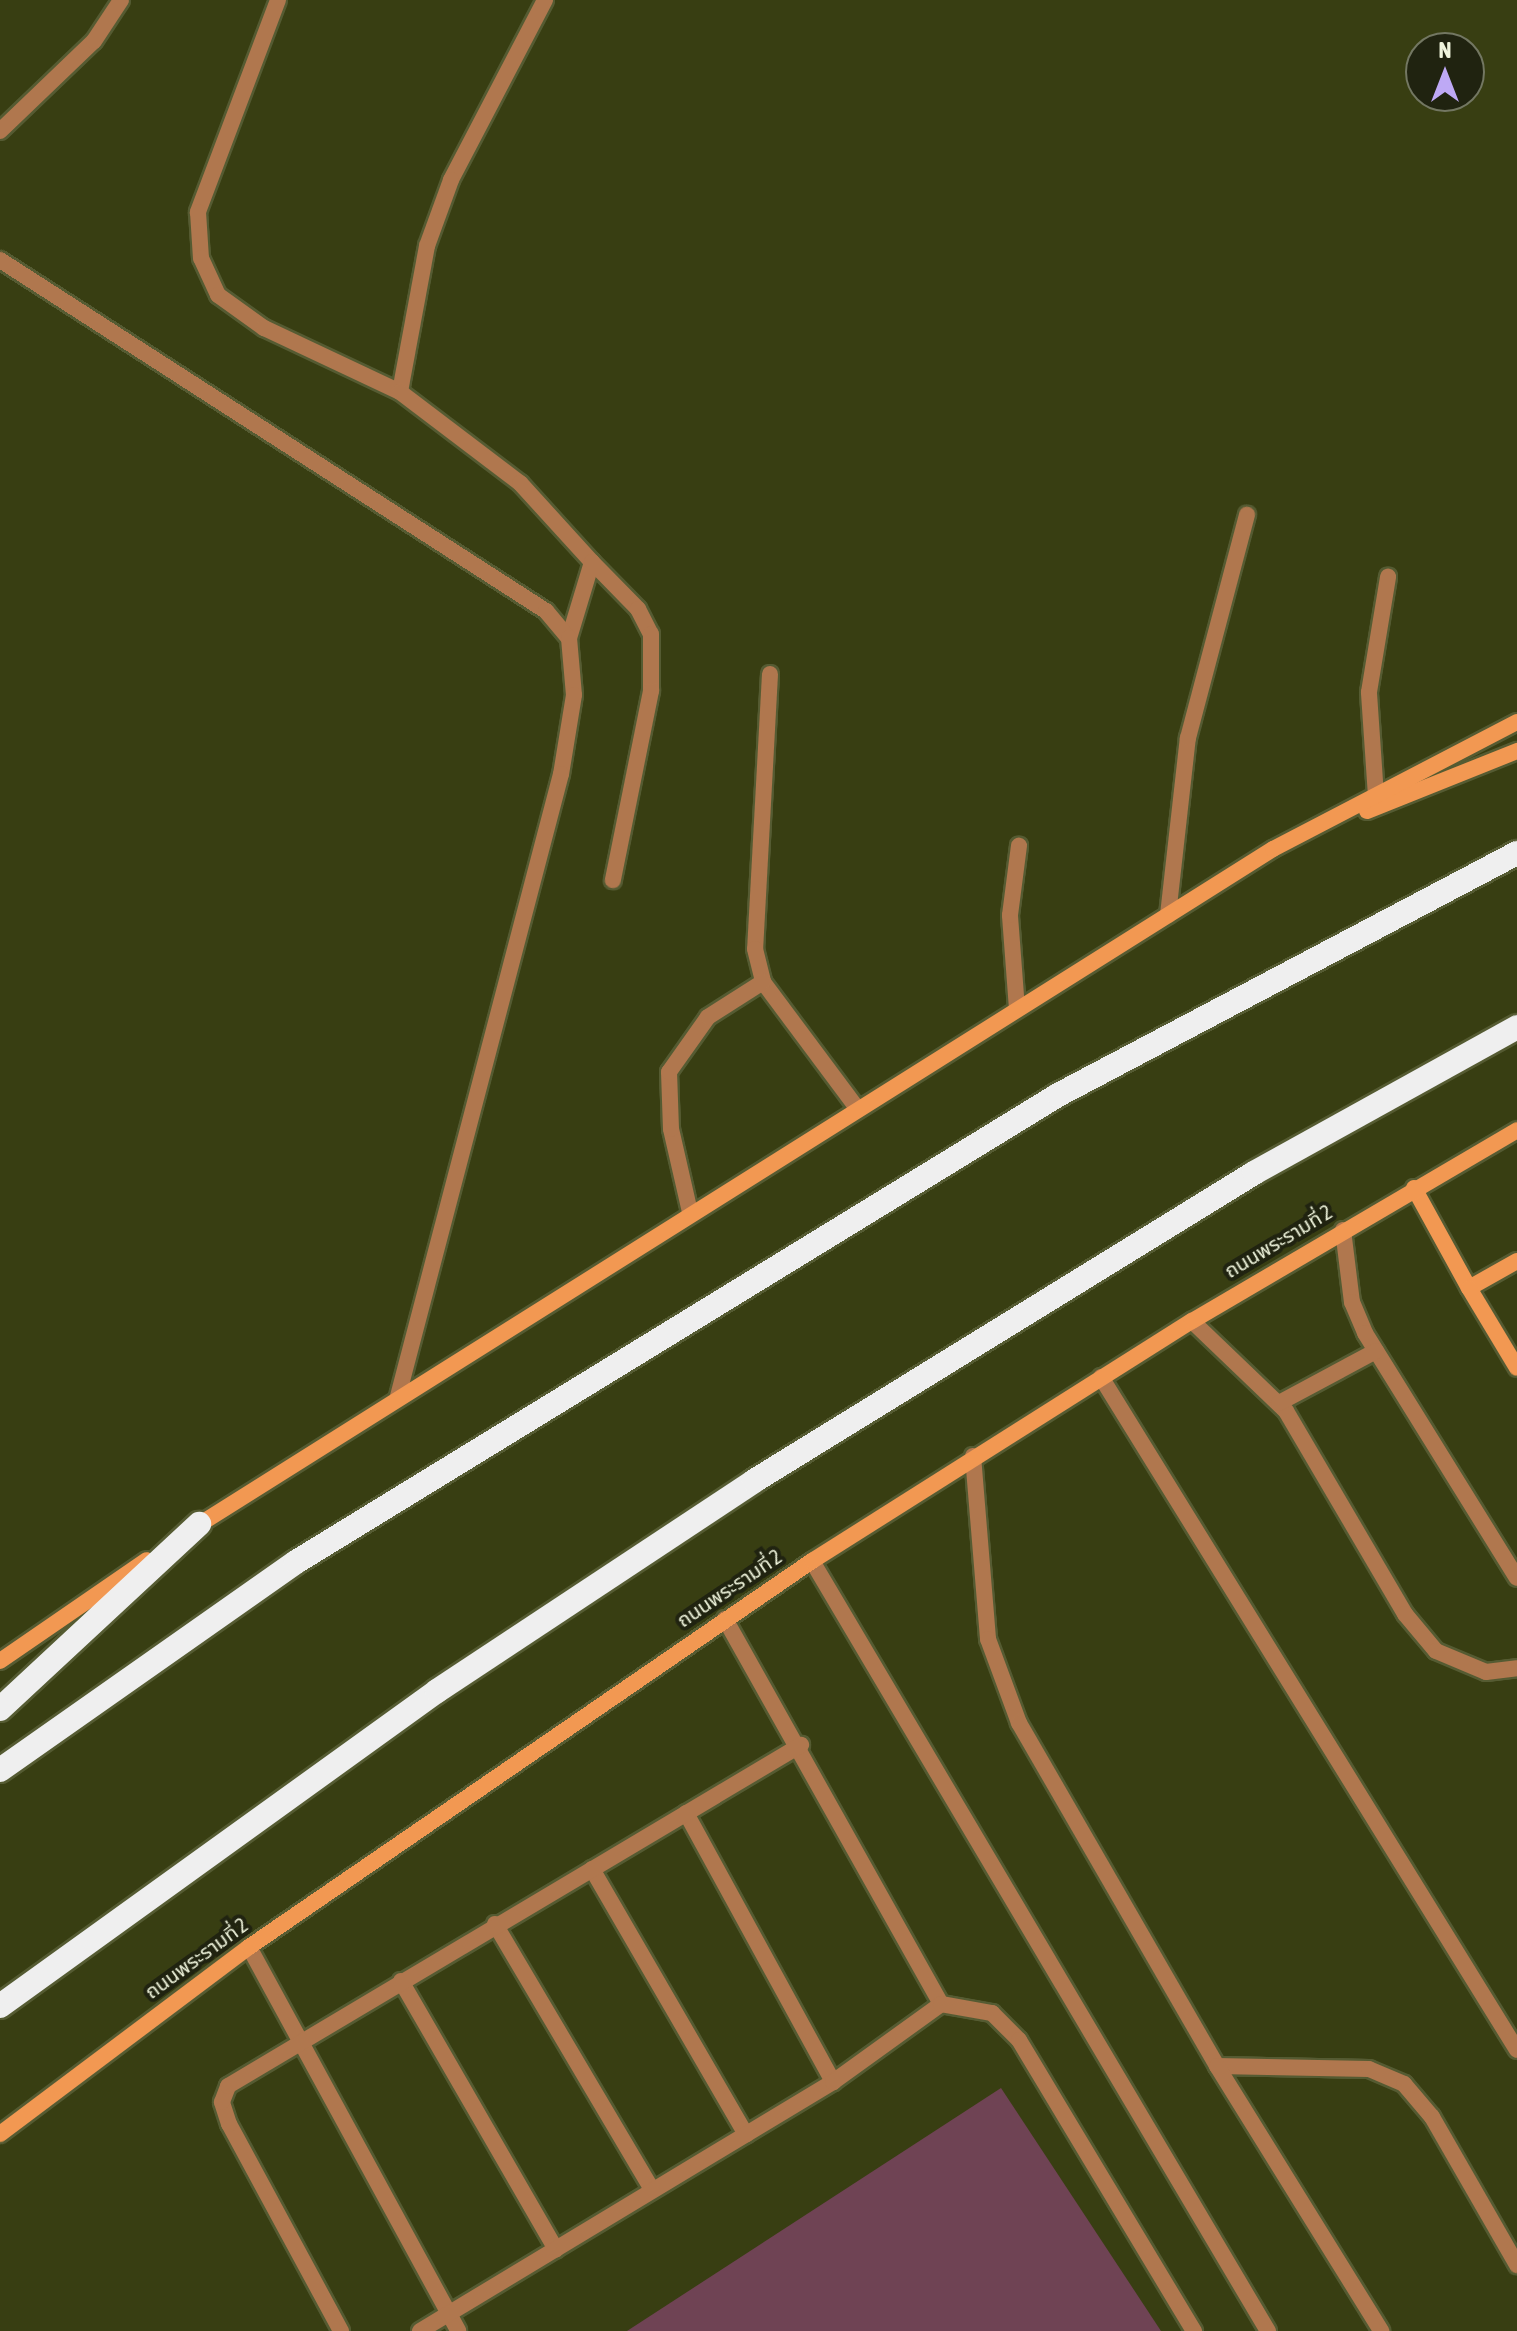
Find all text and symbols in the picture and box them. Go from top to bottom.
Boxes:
north arrow [1405,32,1485,112]
text: N [1439,37,1451,63]
street label: ถนนพระรามที่ 2 [1220,1199,1336,1283]
street label: ถนนพระรามที่ 2 [672,1544,786,1632]
street label: ถนนพระรามที่ 2 [140,1913,252,2003]

